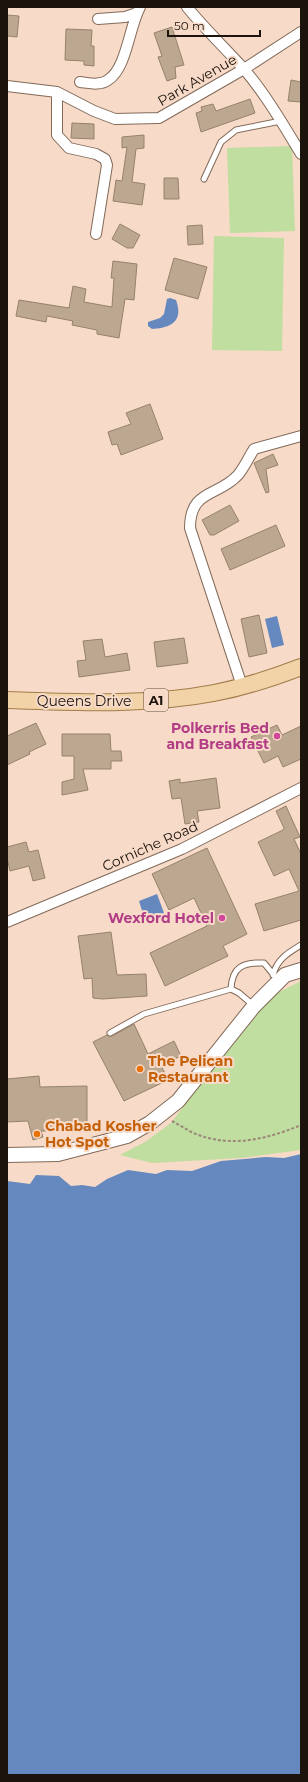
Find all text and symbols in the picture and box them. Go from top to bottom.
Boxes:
scale bar [168,12,260,38]
text: 50 m [174,18,205,33]
street label: Park Avenue [154,50,240,110]
road number: A1 [144,689,168,711]
street label: Queens Drive [37,692,131,710]
place label: Polkerris Bed and Breakfast [166,719,269,753]
marker: Polkerris Bed and Breakfast [272,731,282,741]
street label: Corniche Road [99,817,201,875]
place label: Wexford Hotel [108,909,214,927]
marker: Wexford Hotel [217,913,227,923]
place label: The Pelican Restaurant [148,1052,233,1086]
marker: The Pelican Restaurant [135,1064,145,1074]
place label: Chabad Kosher Hot Spot [45,1117,157,1151]
marker: Chabad Kosher Hot Spot [32,1129,42,1139]

